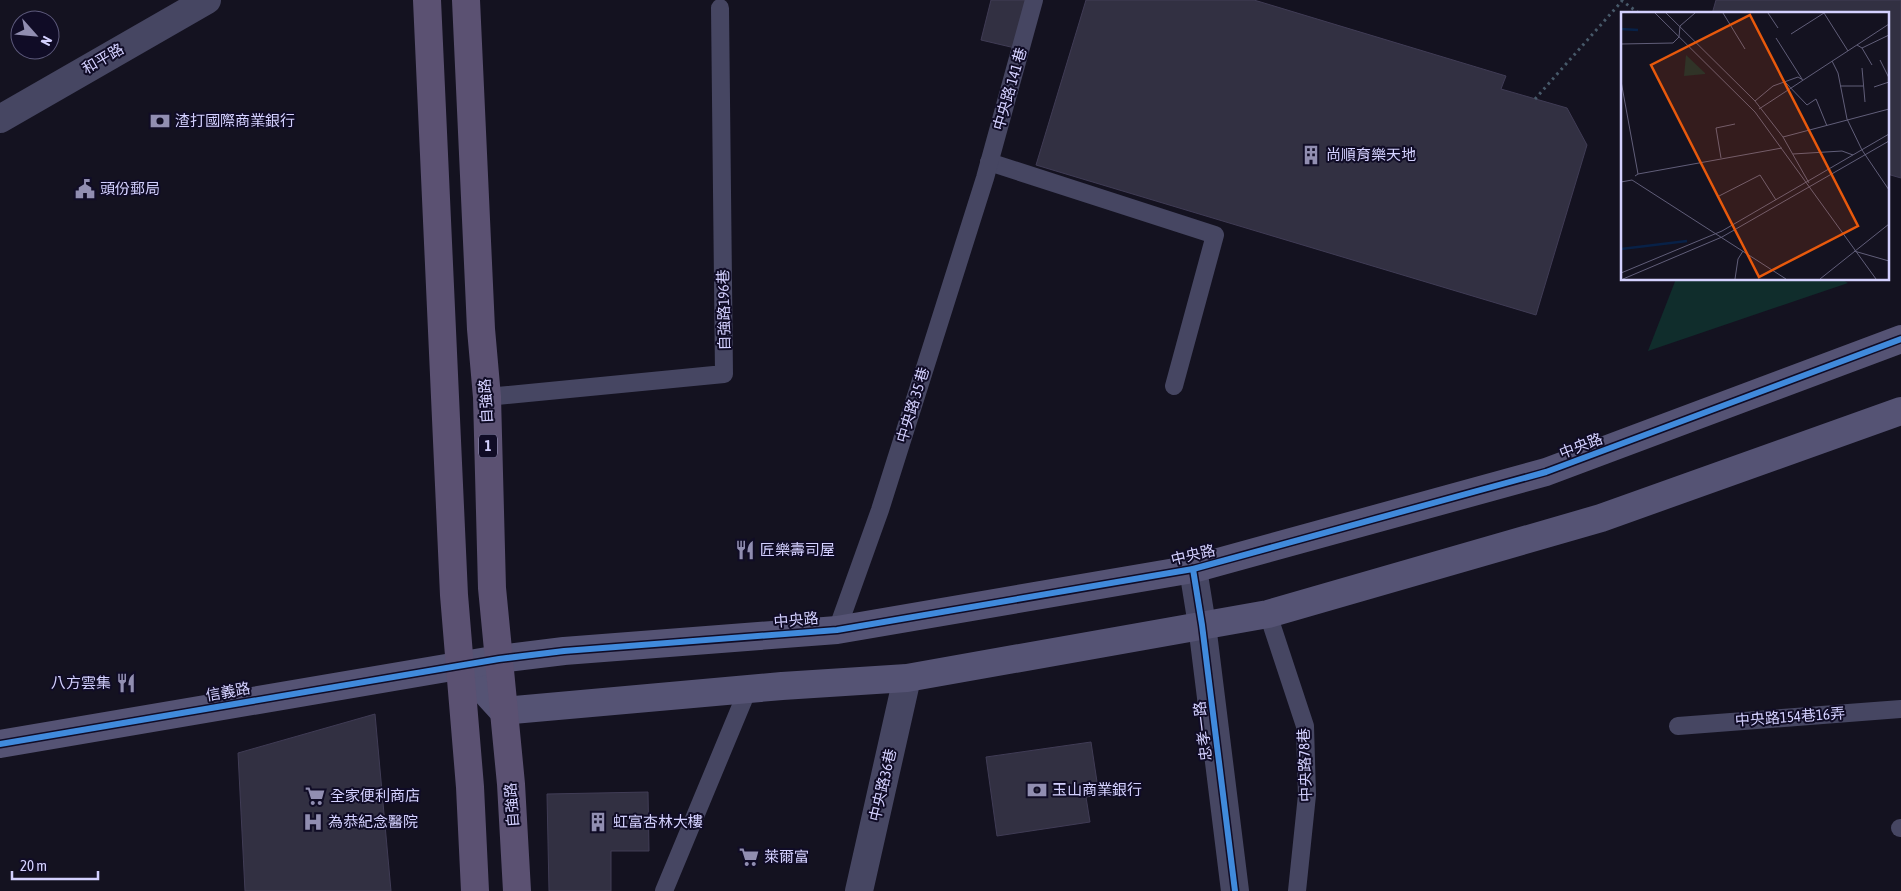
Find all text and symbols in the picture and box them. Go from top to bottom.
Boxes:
north arrow [10,10,60,60]
inset map [1621,12,1888,280]
text: N [38,34,56,48]
street label: 和平路 [79,40,126,77]
street label: 中央路 141 巷 [990,46,1029,132]
bank icon: 渣打國際商業銀行 [149,110,171,132]
place label: 渣打國際商業銀行 [175,112,295,129]
building icon: 尚順育樂天地 [1300,144,1322,166]
place label: 尚順育樂天地 [1326,146,1416,163]
public building icon: 頭份郵局 [74,178,96,200]
place label: 頭份郵局 [100,180,160,197]
street label: 自強路196巷 [714,269,733,351]
street label: 中央路 35 巷 [893,365,932,445]
street label: 自強路 [476,378,495,424]
street label: 中央路 [1557,430,1605,462]
road number: 1 [479,434,497,458]
restaurant icon: 匠樂壽司屋 [734,539,756,561]
place label: 匠樂壽司屋 [760,541,835,558]
street label: 中央路 [1169,541,1217,568]
street label: 中央路 [773,609,819,630]
restaurant icon: 八方雲集 [115,672,137,694]
place label: 八方雲集 [51,674,111,691]
street label: 信義路 [204,679,252,704]
street label: 忠孝一路 [1190,700,1215,762]
street label: 中央路154巷16弄 [1734,704,1846,729]
street label: 中央路78巷 [1295,728,1314,802]
street label: 中央路36巷 [866,747,899,823]
bank icon: 玉山商業銀行 [1026,779,1048,801]
place label: 玉山商業銀行 [1052,781,1142,798]
street label: 自強路 [501,782,522,828]
supermarket icon: 全家便利商店 [304,785,326,807]
place label: 全家便利商店 [330,787,420,804]
hospital icon: 為恭紀念醫院 [302,811,324,833]
building icon: 虹富杏林大樓 [587,811,609,833]
place label: 為恭紀念醫院 [328,813,418,830]
place label: 虹富杏林大樓 [613,813,703,830]
supermarket icon: 萊爾富 [738,846,760,868]
scale bar [12,848,99,880]
place label: 萊爾富 [764,848,809,865]
text: 20 m [20,857,47,874]

